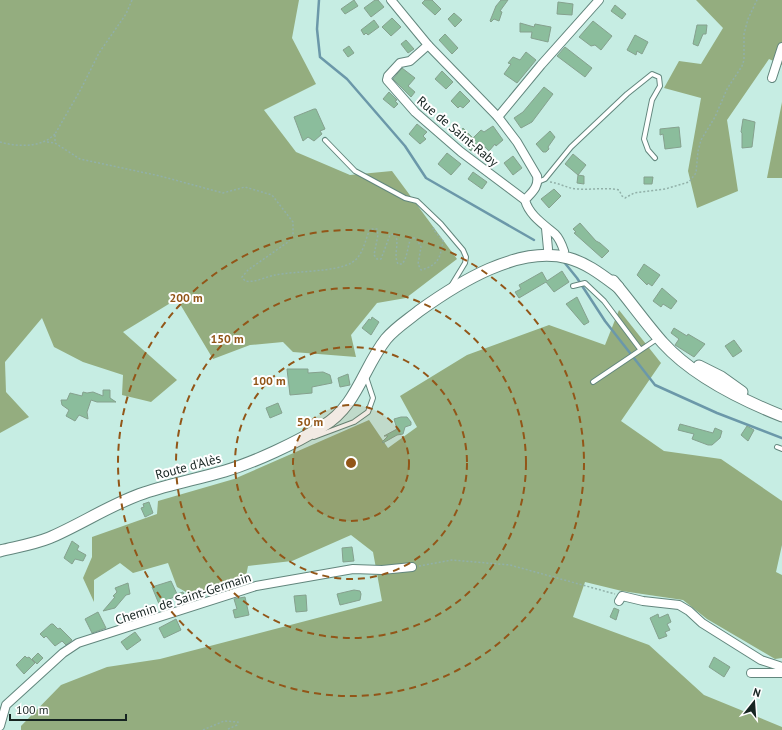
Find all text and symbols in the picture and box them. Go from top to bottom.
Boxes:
street label: Rue de Saint-Raby [413,92,502,170]
text: 200 m [169,290,203,305]
text: 150 m [210,331,244,346]
text: 100 m [252,373,286,388]
text: 50 m [297,414,323,429]
street label: Route d'Alès [153,450,223,483]
centre of rings [344,456,358,470]
street label: Chemin de Saint-Germain [113,568,253,629]
north arrow [734,682,774,722]
text: N [751,685,762,700]
scale bar [10,696,126,722]
text: 100 m [16,702,49,717]

